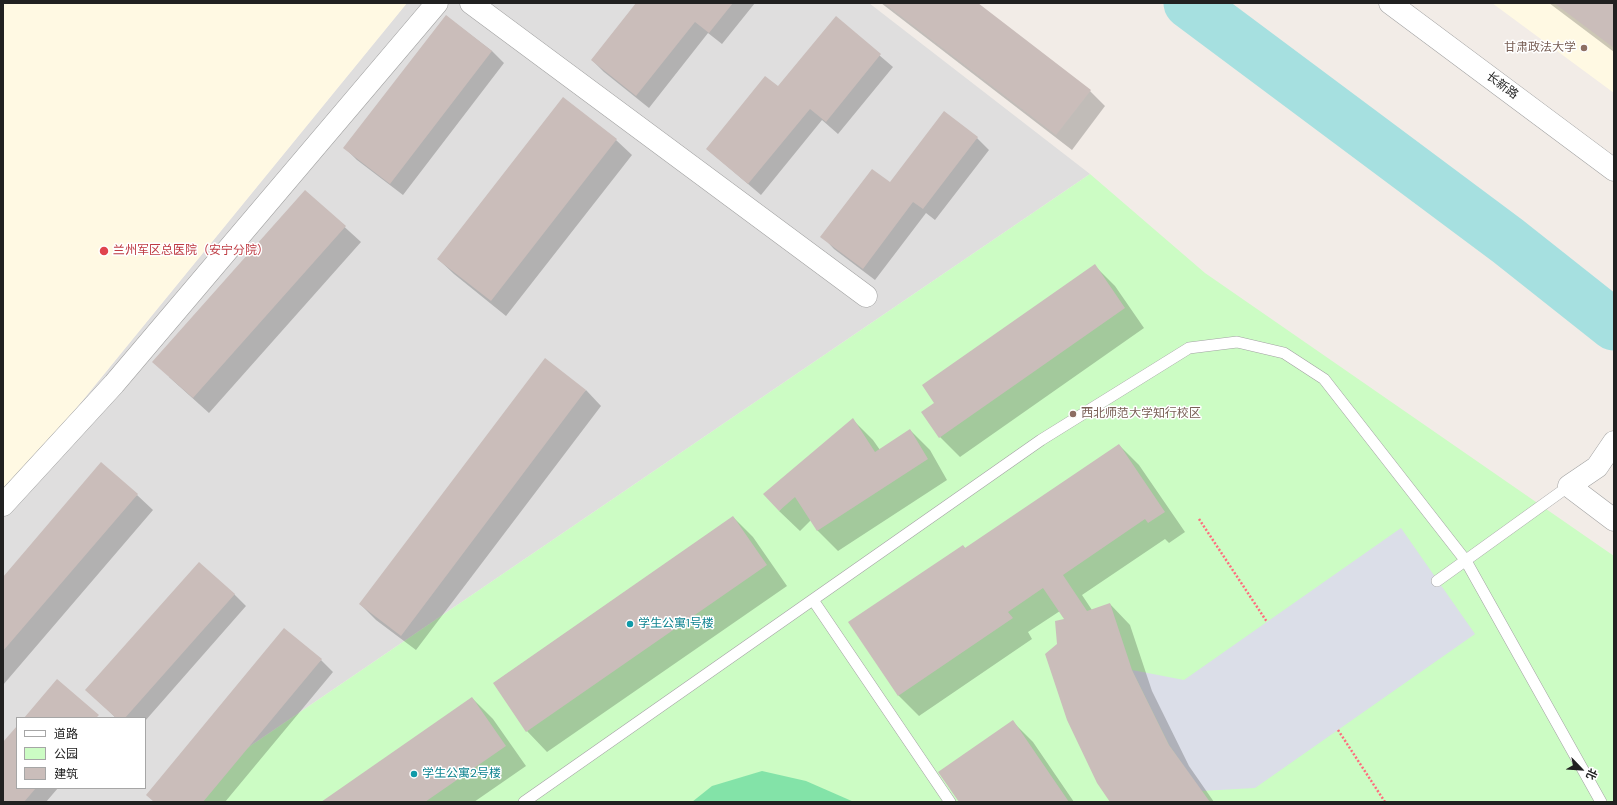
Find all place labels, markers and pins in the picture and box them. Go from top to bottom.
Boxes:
place label: 甘肃政法大学 [1504,41,1576,55]
marker: 甘肃政法大学 [1579,43,1589,53]
place label: 兰州军区总医院（安宁分院） [113,244,269,258]
marker: 兰州军区总医院（安宁分院） [98,245,110,257]
place label: 西北师范大学知行校区 [1081,407,1201,421]
marker: 西北师范大学知行校区 [1068,409,1078,419]
place label: 学生公寓1号楼 [638,617,714,631]
marker: 学生公寓1号楼 [625,619,635,629]
place label: 学生公寓2号楼 [422,767,501,781]
marker: 学生公寓2号楼 [409,769,419,779]

